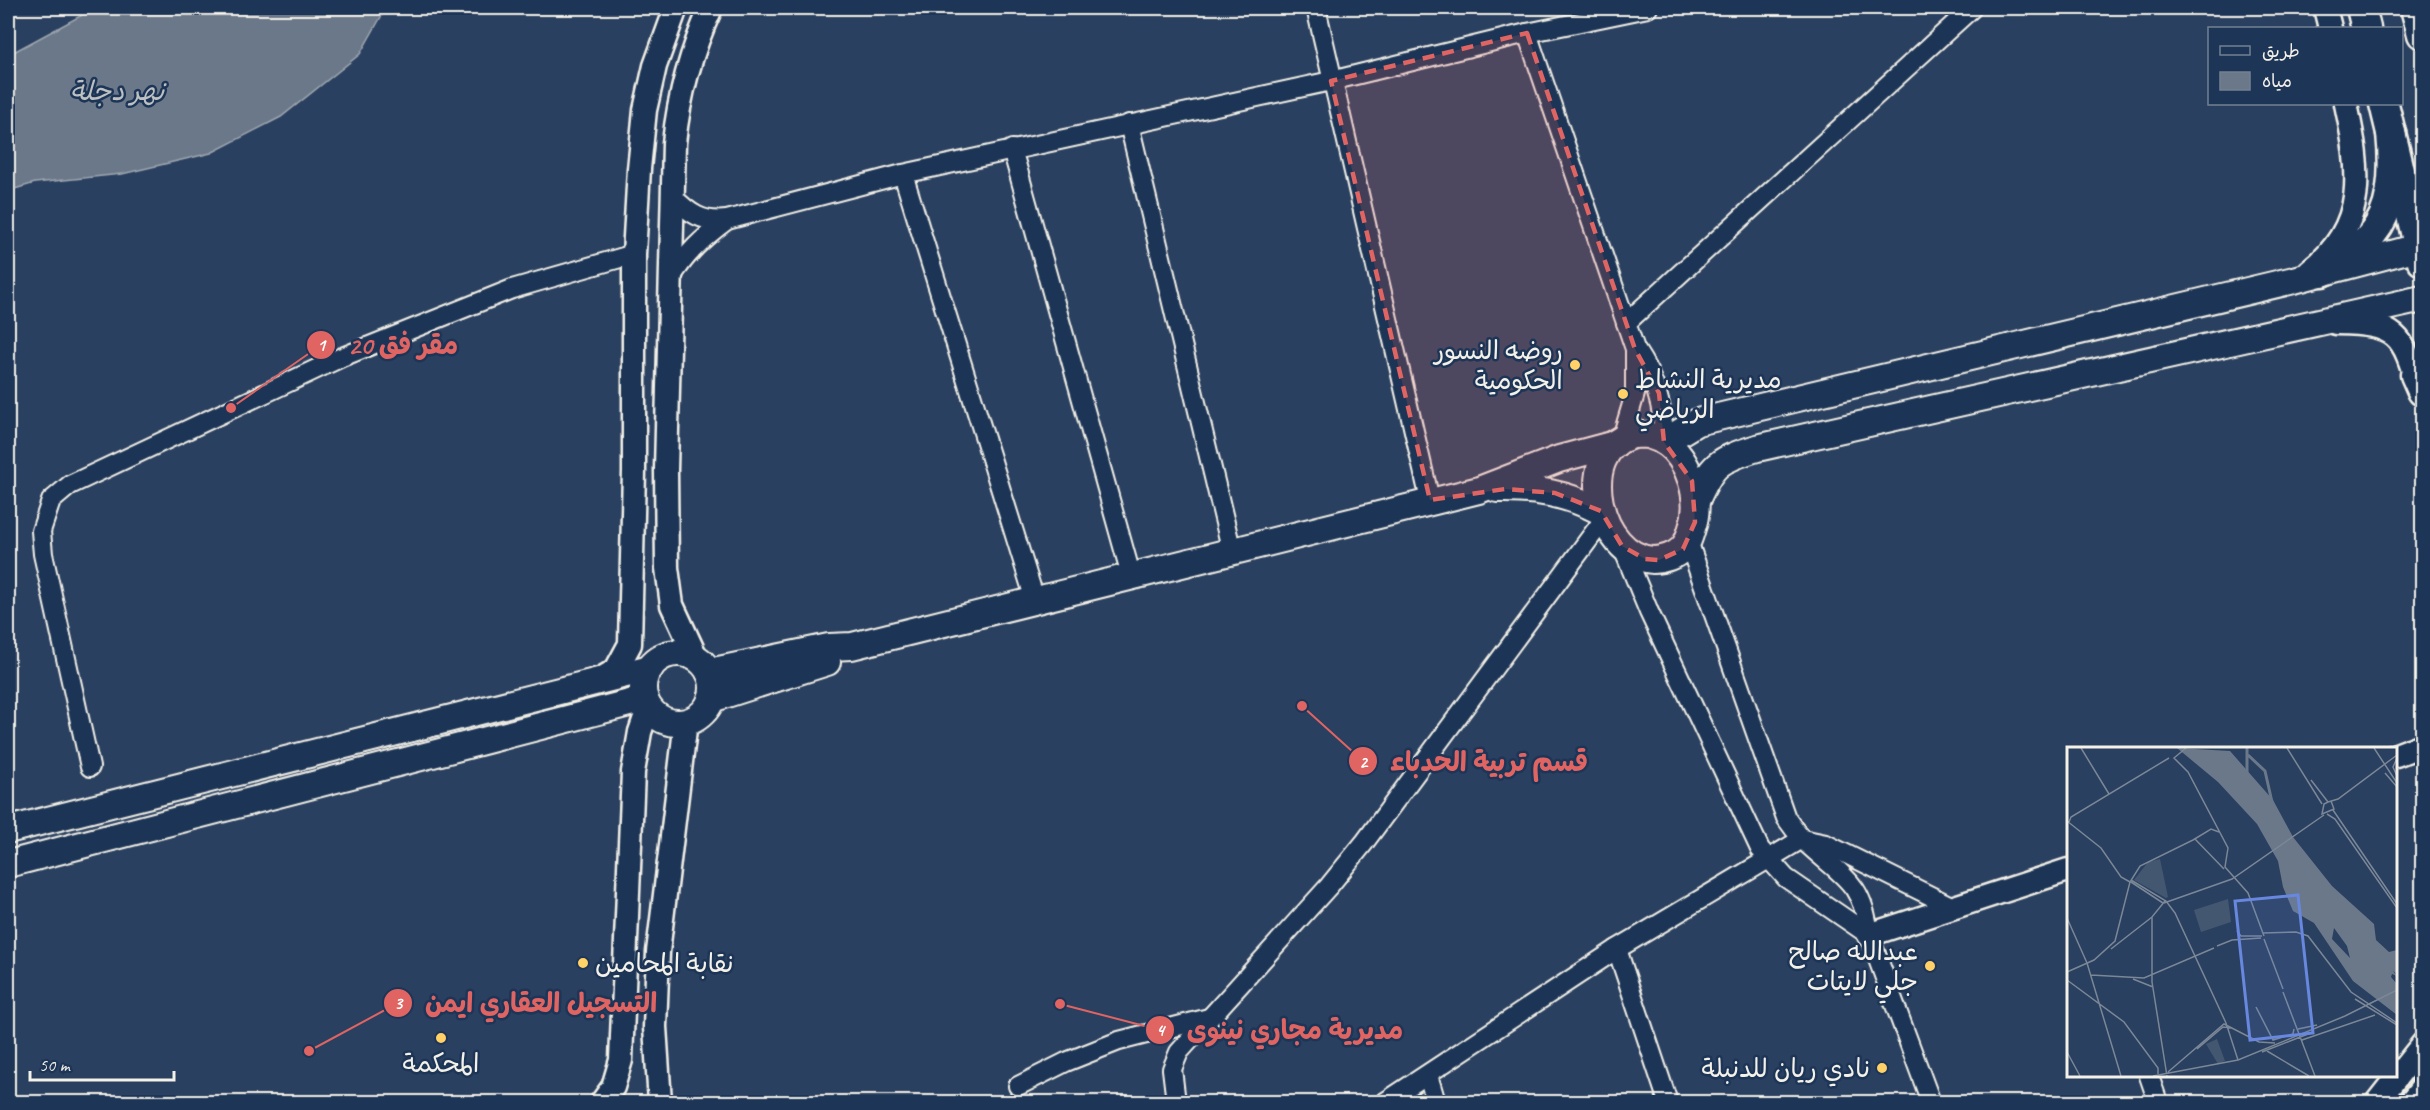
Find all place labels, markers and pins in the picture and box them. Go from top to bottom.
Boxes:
callout: مقر فق 20 [306,322,471,367]
place label: روضه النسور الحكومية [1432,334,1563,397]
marker: روضه النسور الحكومية [1568,358,1582,372]
place label: مديرية النشاط الرياضي [1635,363,1782,432]
marker: مديرية النشاط الرياضي [1616,387,1630,401]
callout: قسم تربية الحدباء [1348,739,1600,784]
place label: عبدالله صالح جلي لايتات [1788,935,1918,1004]
place label: نقابة المحامين [595,947,734,980]
marker: نقابة المحامين [576,956,590,970]
marker: عبدالله صالح جلي لايتات [1923,959,1937,973]
callout: التسجيل العقاري ايمن [383,980,670,1025]
callout: مديرية مجاري نينوى [1145,1007,1416,1052]
marker: المحكمة [434,1031,448,1045]
place label: المحكمة [403,1047,479,1080]
place label: نادي ريان للدنبلة [1702,1052,1870,1087]
marker: نادي ريان للدنبلة [1875,1061,1889,1075]

